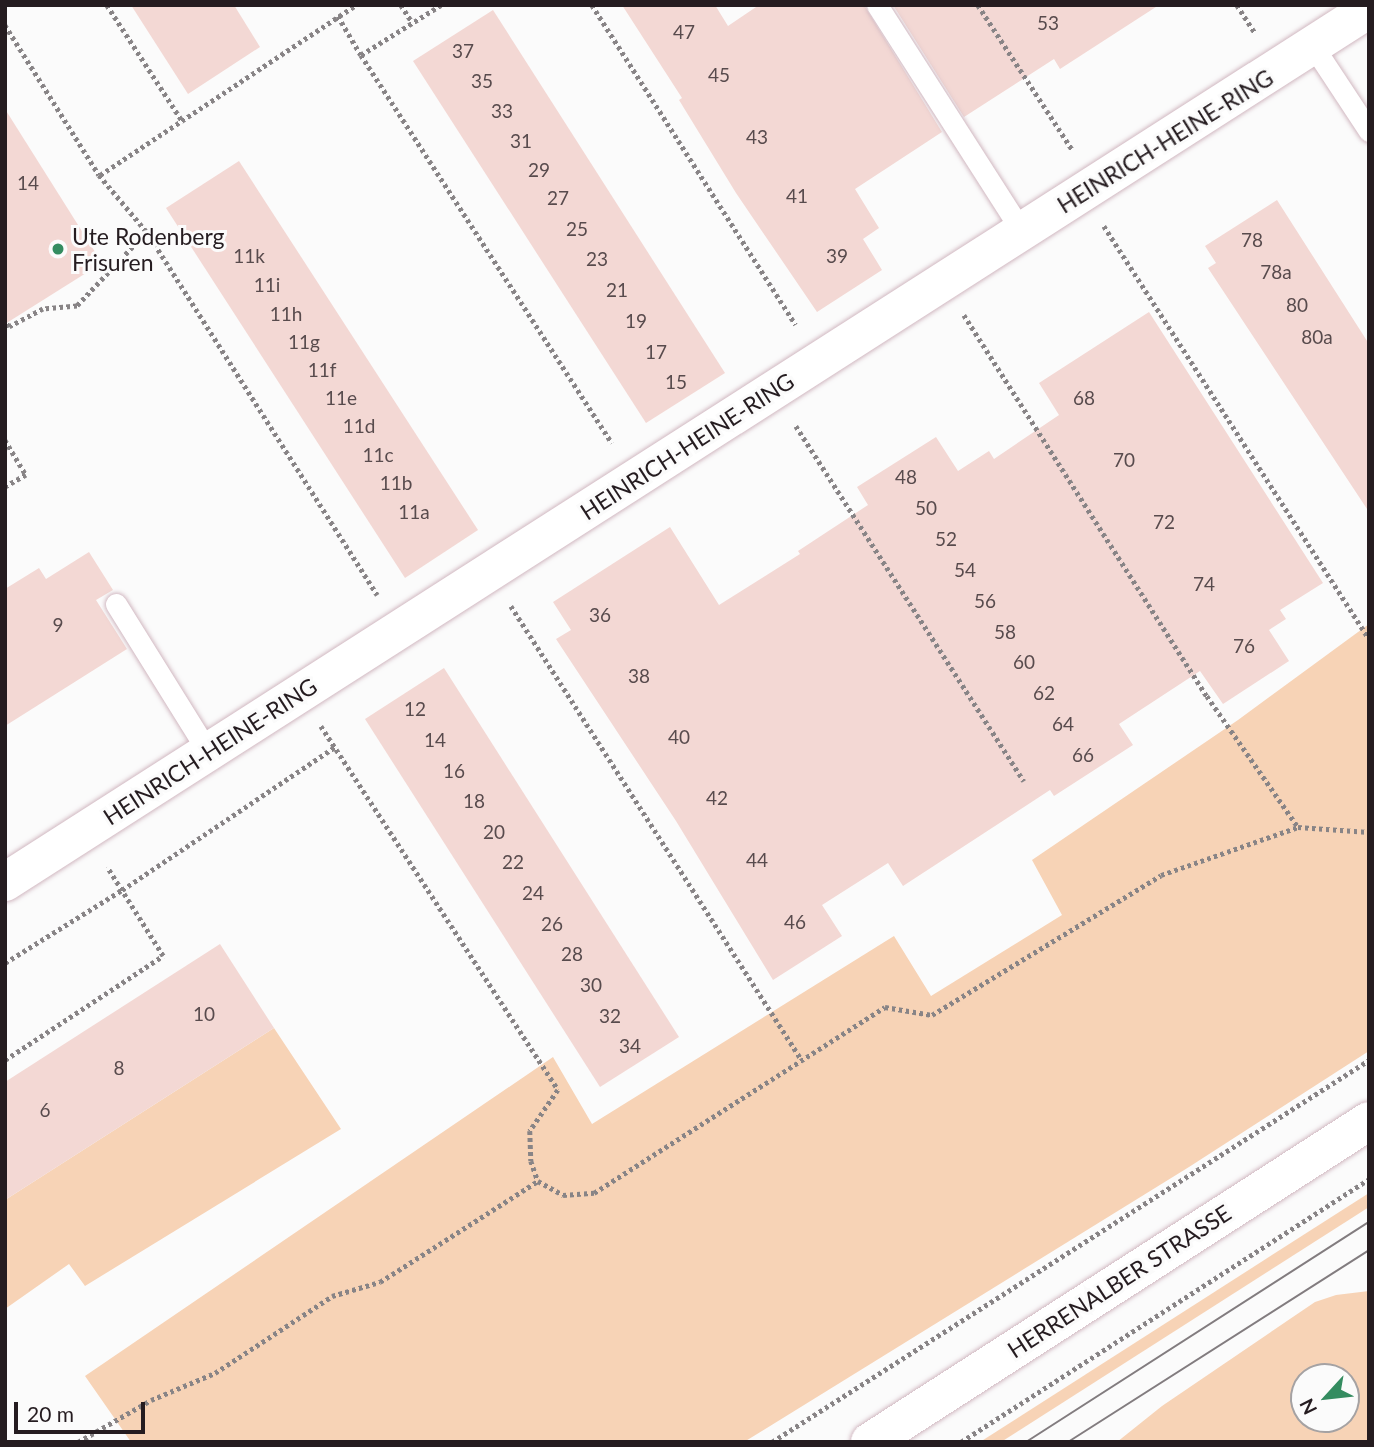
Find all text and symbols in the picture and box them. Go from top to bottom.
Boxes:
house number: 53 [1037,12,1059,34]
house number: 47 [673,21,695,43]
house number: 37 [452,40,474,62]
street label: HEINRICH-HEINE-RING [1052,63,1278,219]
house number: 45 [708,64,730,86]
house number: 35 [471,70,493,92]
house number: 33 [491,100,513,122]
house number: 43 [746,126,768,148]
house number: 31 [510,130,532,152]
house number: 29 [528,159,550,181]
house number: 14 [17,172,39,194]
house number: 41 [786,185,808,207]
house number: 27 [547,187,569,209]
house number: 25 [566,218,588,240]
place label: Ute Rodenberg Frisuren [72,222,225,276]
house number: 78 [1241,229,1263,251]
marker: Ute Rodenberg Frisuren [50,241,66,257]
house number: 11k [233,245,265,267]
house number: 39 [826,245,848,267]
house number: 23 [586,248,608,270]
house number: 78a [1260,261,1292,283]
house number: 11i [254,274,280,296]
house number: 21 [606,279,628,301]
house number: 80 [1286,294,1308,316]
house number: 11h [270,303,302,325]
house number: 19 [625,310,647,332]
house number: 80a [1301,326,1333,348]
house number: 11g [288,331,320,353]
house number: 17 [645,341,667,363]
house number: 11f [308,359,336,381]
street label: HEINRICH-HEINE-RING [575,367,799,525]
house number: 15 [665,371,687,393]
house number: 11e [325,387,357,409]
house number: 68 [1073,387,1095,409]
house number: 11d [343,415,375,437]
house number: 11c [362,444,394,466]
house number: 70 [1113,449,1135,471]
house number: 48 [895,466,917,488]
house number: 11b [380,472,412,494]
house number: 50 [915,497,937,519]
house number: 11a [398,501,430,523]
house number: 72 [1153,511,1175,533]
house number: 52 [935,528,957,550]
house number: 54 [954,559,976,581]
house number: 74 [1193,573,1215,595]
house number: 56 [974,590,996,612]
house number: 36 [589,604,611,626]
house number: 9 [52,614,64,636]
house number: 58 [994,621,1016,643]
house number: 76 [1233,635,1255,657]
house number: 60 [1013,651,1035,673]
house number: 38 [628,665,650,687]
street label: HEINRICH-HEINE-RING [98,672,322,830]
house number: 62 [1033,682,1055,704]
house number: 12 [404,698,426,720]
house number: 64 [1052,713,1074,735]
house number: 40 [668,726,690,748]
house number: 14 [424,729,446,751]
house number: 66 [1072,744,1094,766]
house number: 16 [443,760,465,782]
house number: 42 [706,787,728,809]
house number: 18 [463,790,485,812]
house number: 20 [483,821,505,843]
house number: 44 [746,849,768,871]
house number: 22 [502,851,524,873]
house number: 24 [522,882,544,904]
house number: 46 [784,911,806,933]
house number: 26 [541,913,563,935]
house number: 28 [561,943,583,965]
house number: 30 [580,974,602,996]
house number: 10 [193,1003,215,1025]
house number: 32 [599,1005,621,1027]
house number: 34 [619,1035,641,1057]
house number: 8 [113,1057,125,1079]
house number: 6 [39,1099,51,1121]
street label: HERRENALBER STRASSE [1002,1198,1236,1364]
north arrow [1290,1363,1360,1433]
scale bar [18,1388,149,1432]
text: N [1294,1395,1321,1419]
text: 20 m [27,1401,74,1426]

